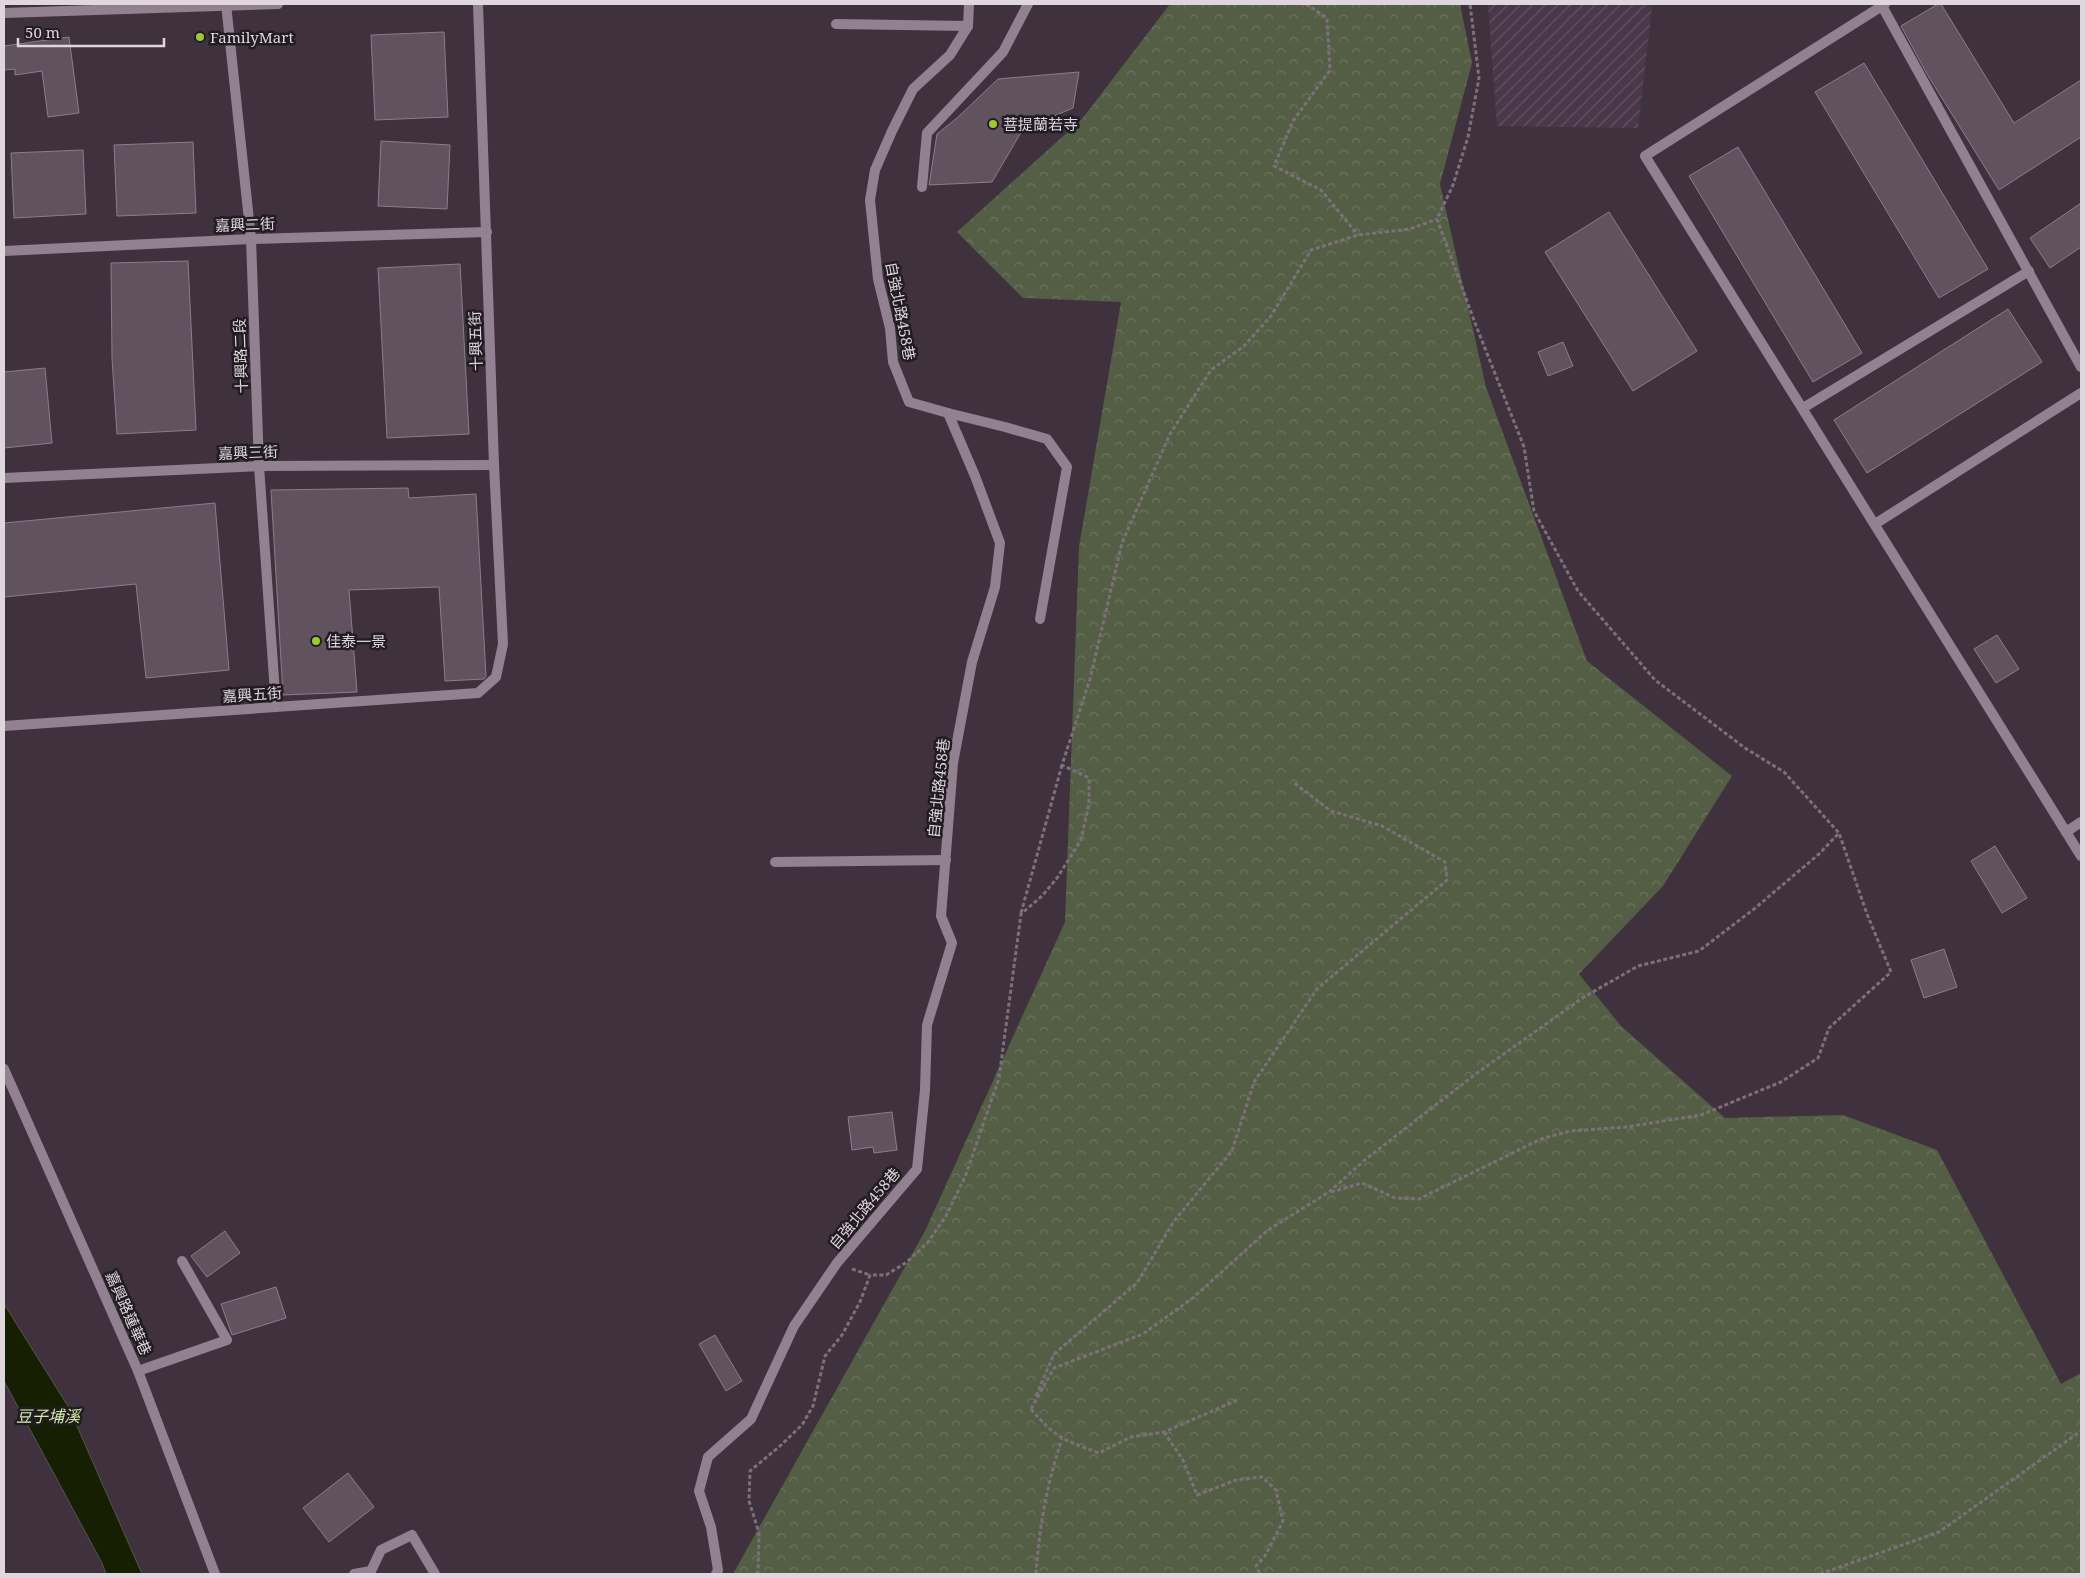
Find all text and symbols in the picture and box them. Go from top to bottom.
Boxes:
scale bar [18,15,164,47]
text: 50 m [25,22,60,42]
place label: FamilyMart [210,27,294,47]
marker: FamilyMart [194,31,206,43]
place label: 菩提蘭若寺 [1003,114,1078,134]
marker: 菩提蘭若寺 [987,118,999,130]
street label: 嘉興二街 [215,213,275,235]
street label: 自強北路458巷 [882,260,920,362]
street label: 十興五街 [464,311,486,371]
street label: 十興路二段 [229,318,251,394]
street label: 嘉興三街 [218,441,278,463]
place label: 佳泰一景 [326,631,386,651]
marker: 佳泰一景 [310,635,322,647]
street label: 嘉興五街 [221,682,283,706]
street label: 自強北路458巷 [923,737,953,839]
street label: 自強北路458巷 [824,1163,904,1253]
street label: 嘉興路蓮華巷 [102,1268,156,1358]
water label: 豆子埔溪 [16,1405,82,1427]

